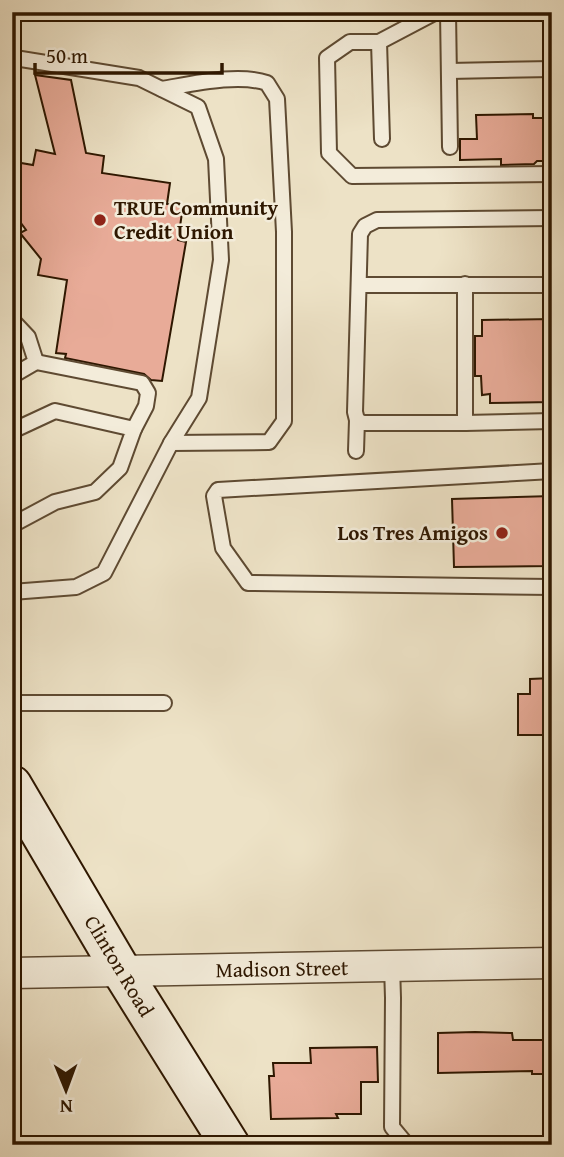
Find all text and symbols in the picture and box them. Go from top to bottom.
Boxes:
scale bar [35,32,222,76]
text: 50 m [46,40,88,71]
place label: TRUE Community Credit Union [114,192,278,247]
marker: TRUE Community Credit Union [92,212,108,228]
place label: Los Tres Amigos [337,517,488,548]
marker: Los Tres Amigos [494,525,510,541]
street label: Clinton Road [77,909,162,1023]
street label: Madison Street [215,952,349,985]
north arrow [32,1056,102,1126]
text: N [59,1093,73,1121]

